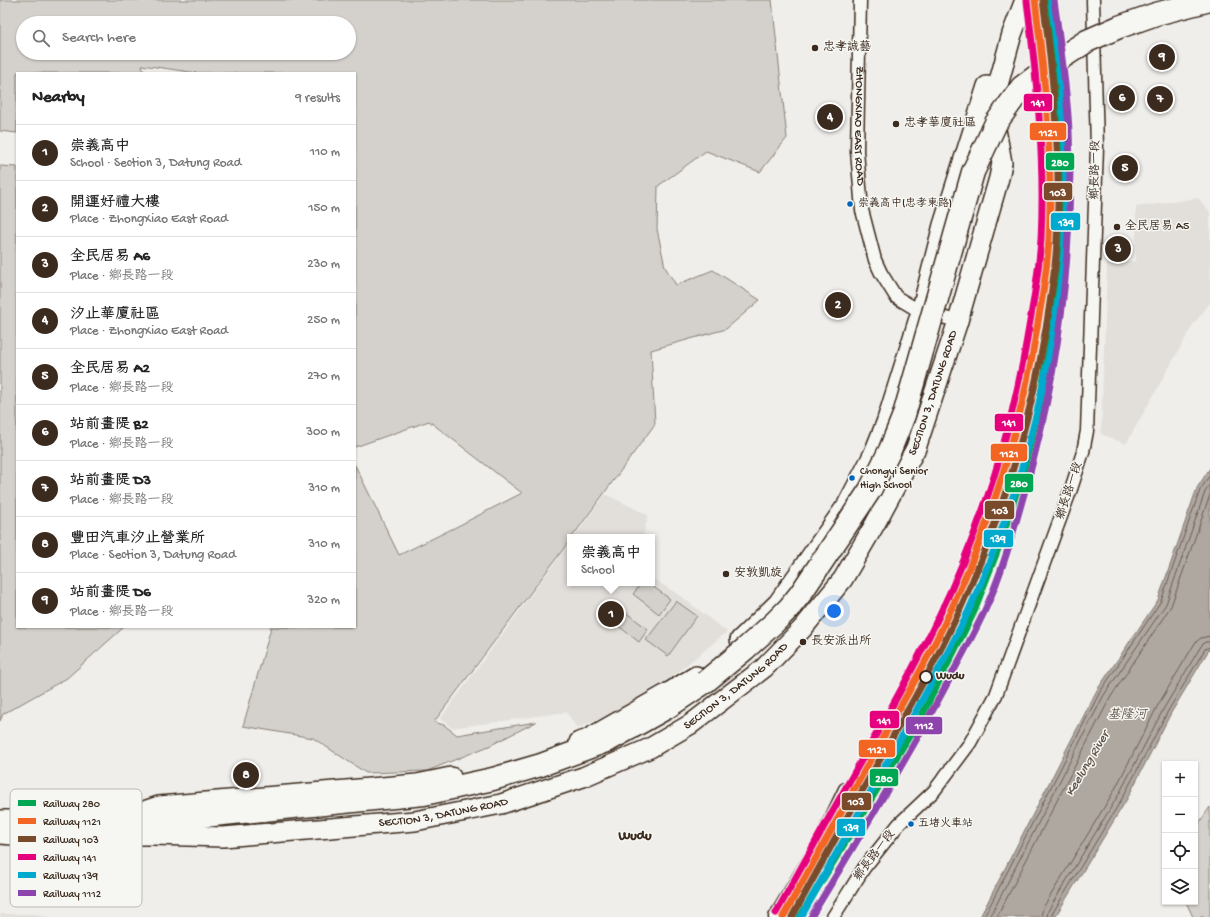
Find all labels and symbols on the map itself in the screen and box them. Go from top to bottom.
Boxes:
place label: 忠孝誠藝 [823,40,871,55]
pin: 9 [1149,42,1175,72]
marker: 忠孝誠藝 [810,43,820,53]
street label: ZHONGXIAO EAST ROAD [850,66,867,186]
pin: 6 [1109,83,1135,113]
pin: 7 [1147,84,1173,114]
line badge: 141 [1023,93,1053,112]
text: 141 [1030,98,1045,110]
pin: 4 [817,102,843,132]
place label: 忠孝華廈社區 [904,116,976,131]
marker: 忠孝華廈社區 [891,119,901,129]
line badge: 1121 [1029,122,1067,141]
text: 1121 [1038,128,1057,140]
street label: 鄉長路一段 [1087,140,1104,200]
line badge: 280 [1045,152,1075,171]
pin: 5 [1112,153,1138,183]
text: 280 [1051,158,1070,170]
line badge: 103 [1043,182,1073,201]
text: 103 [1049,188,1066,200]
place label: 崇義高中(忠孝東路) [858,197,952,210]
marker: 崇義高中(忠孝東路) [845,199,855,209]
line badge: 139 [1050,212,1081,231]
text: 139 [1057,218,1074,230]
place label: 全民居易 A5 [1125,219,1189,234]
marker: 全民居易 A5 [1112,222,1122,232]
pin: 3 [1105,234,1131,264]
pin: 2 [825,290,851,320]
street label: SECTION 3, DATUNG ROAD [906,329,961,458]
line badge: 141 [994,413,1024,432]
text: 141 [1001,418,1016,430]
line badge: 1121 [990,443,1028,462]
text: 1121 [999,449,1018,461]
street label: 鄉長路一段 [1053,460,1086,522]
place label: Chongyi Senior High School [860,466,929,492]
marker: Chongyi Senior High School [847,473,857,483]
line badge: 280 [1004,473,1034,493]
text: 280 [1010,479,1029,491]
line badge: 103 [984,500,1015,520]
text: 103 [991,506,1008,518]
line badge: 139 [983,529,1014,548]
text: 139 [989,534,1006,546]
place label: 安敦凱旋 [734,565,782,581]
marker: 安敦凱旋 [721,569,731,579]
pin: 1 [598,599,624,629]
your location [824,601,844,621]
place label: 長安派出所 [811,634,872,649]
marker: 長安派出所 [798,637,808,647]
street label: SECTION 3, DATUNG ROAD [682,640,792,733]
marker: Wudu [919,670,933,684]
place label: Wudu [935,670,965,684]
water label: 基隆河 [1107,707,1148,723]
line badge: 141 [869,710,900,729]
text: 141 [876,716,891,728]
line badge: 1112 [905,716,943,735]
text: 1112 [914,721,934,733]
water label: Keelung River [1063,727,1114,799]
line badge: 1121 [858,739,896,758]
text: 1121 [867,745,886,757]
pin: 8 [233,760,259,790]
line badge: 280 [869,768,899,787]
text: 280 [875,774,894,786]
legend [10,789,142,907]
line badge: 103 [841,792,872,811]
street label: SECTION 3, DATUNG ROAD [378,795,510,831]
text: 103 [847,797,864,809]
text: Railway 280 [43,799,100,811]
text: Railway 1121 [43,817,101,829]
place label: 五堵火車站 [918,817,973,830]
line badge: 139 [836,818,866,837]
marker: 五堵火車站 [906,819,916,829]
text: 139 [842,823,859,835]
street label: 鄉長路一段 [851,827,899,884]
district label: Wudu [617,828,652,845]
text: Railway 103 [43,835,99,847]
text: Railway 141 [43,853,96,865]
text: Railway 139 [43,871,98,883]
text: Railway 1112 [43,889,102,901]

